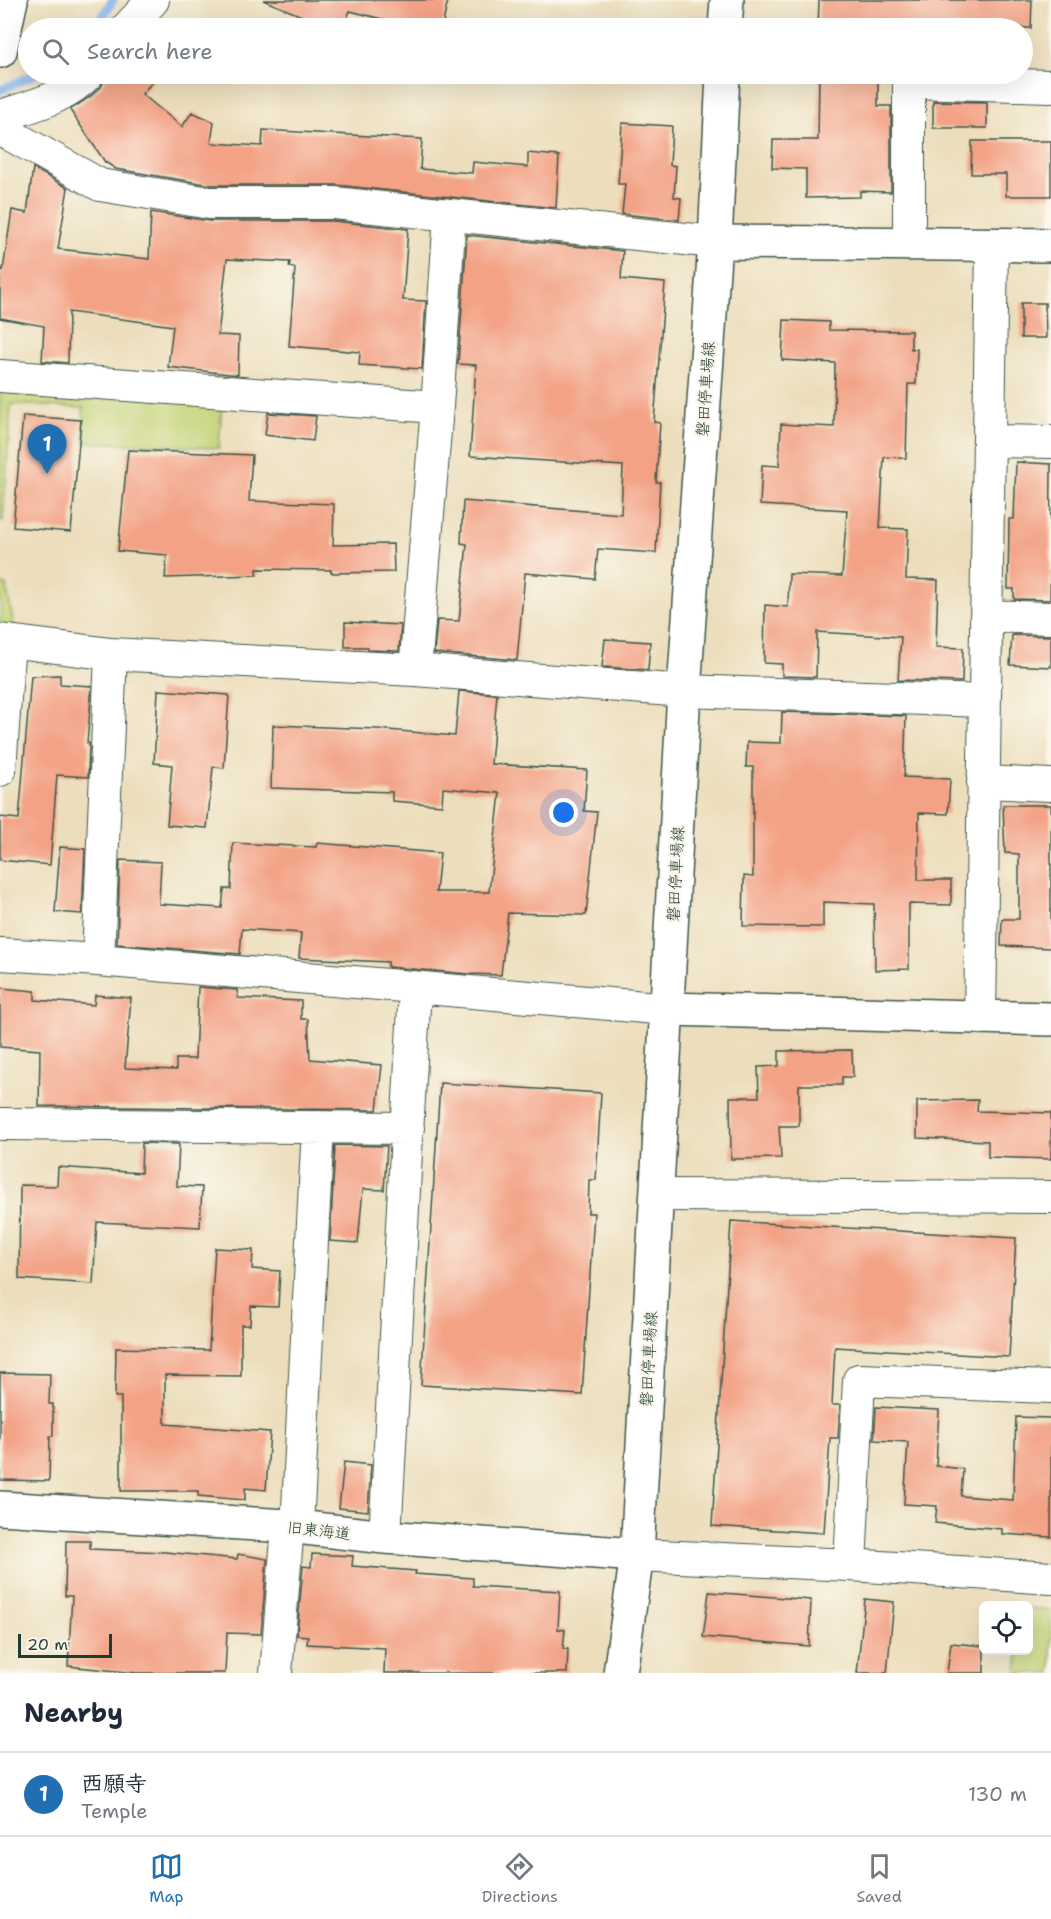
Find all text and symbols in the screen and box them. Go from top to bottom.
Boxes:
search box [18,18,1033,84]
icon: search [39,35,72,68]
text: Search here [87,37,213,66]
street label: 磐田停車場線 [692,340,719,438]
pin: 1 [28,424,66,474]
your location [549,798,578,827]
street label: 磐田停車場線 [663,826,688,923]
street label: 磐田停車場線 [636,1311,661,1408]
street label: 旧東海道 [286,1517,352,1544]
map controls [979,1601,1033,1655]
button: locate [979,1601,1033,1655]
scale bar [18,1631,112,1658]
text: 20 m [27,1634,68,1655]
text: Nearby [24,1695,123,1730]
text: 西願寺 [81,1769,147,1798]
text: 1 [39,1781,48,1807]
text: 130 m [968,1781,1027,1807]
text: Temple [81,1798,148,1824]
tab: Map [149,1850,183,1907]
tab: Directions [482,1850,558,1907]
tab: Saved [856,1850,902,1907]

